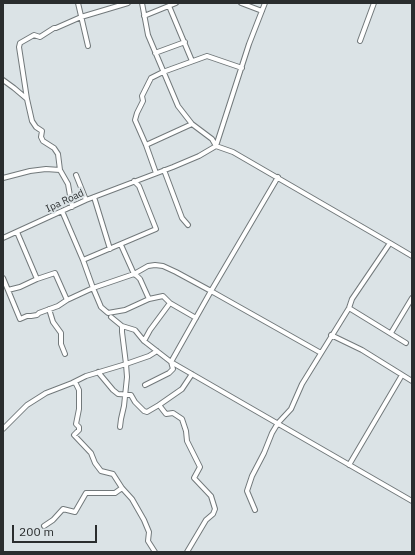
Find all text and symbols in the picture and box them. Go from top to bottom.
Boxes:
street label: Ipa Road [44,187,86,215]
scale bar [14,517,99,543]
text: 200 m [19,524,54,539]

